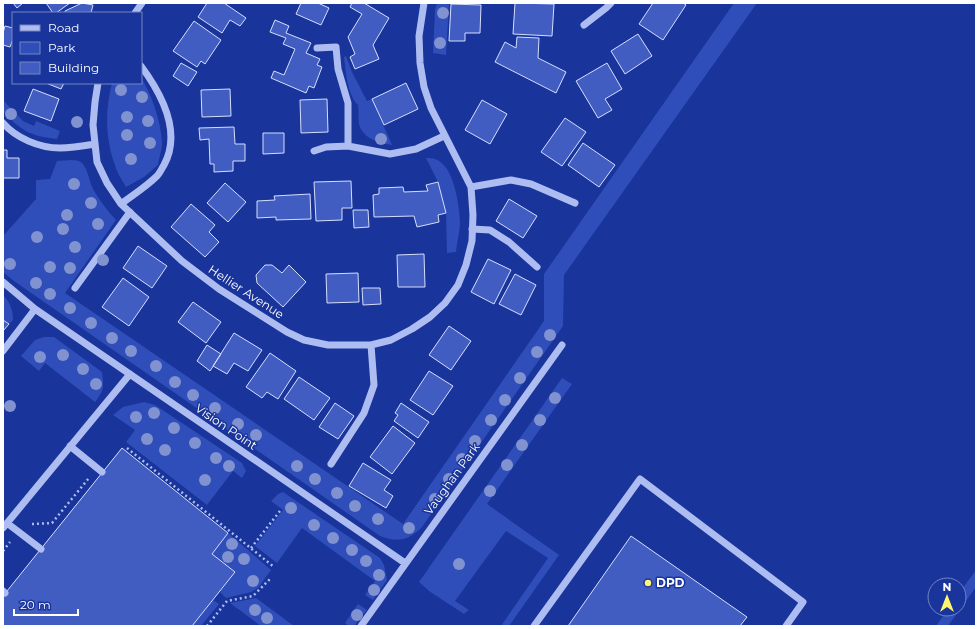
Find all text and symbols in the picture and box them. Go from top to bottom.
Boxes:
legend [12,12,142,84]
text: Road [48,20,79,35]
text: Park [48,40,76,55]
text: Building [48,60,99,75]
street label: Hellier Avenue [206,262,287,322]
street label: Vision Point [192,400,260,453]
street label: Vaughan Park [421,439,483,517]
place label: DPD [656,575,685,590]
north arrow [927,577,967,617]
marker: DPD [643,578,653,588]
text: N [943,580,951,594]
scale bar [14,591,78,617]
text: 20 m [20,597,51,612]

